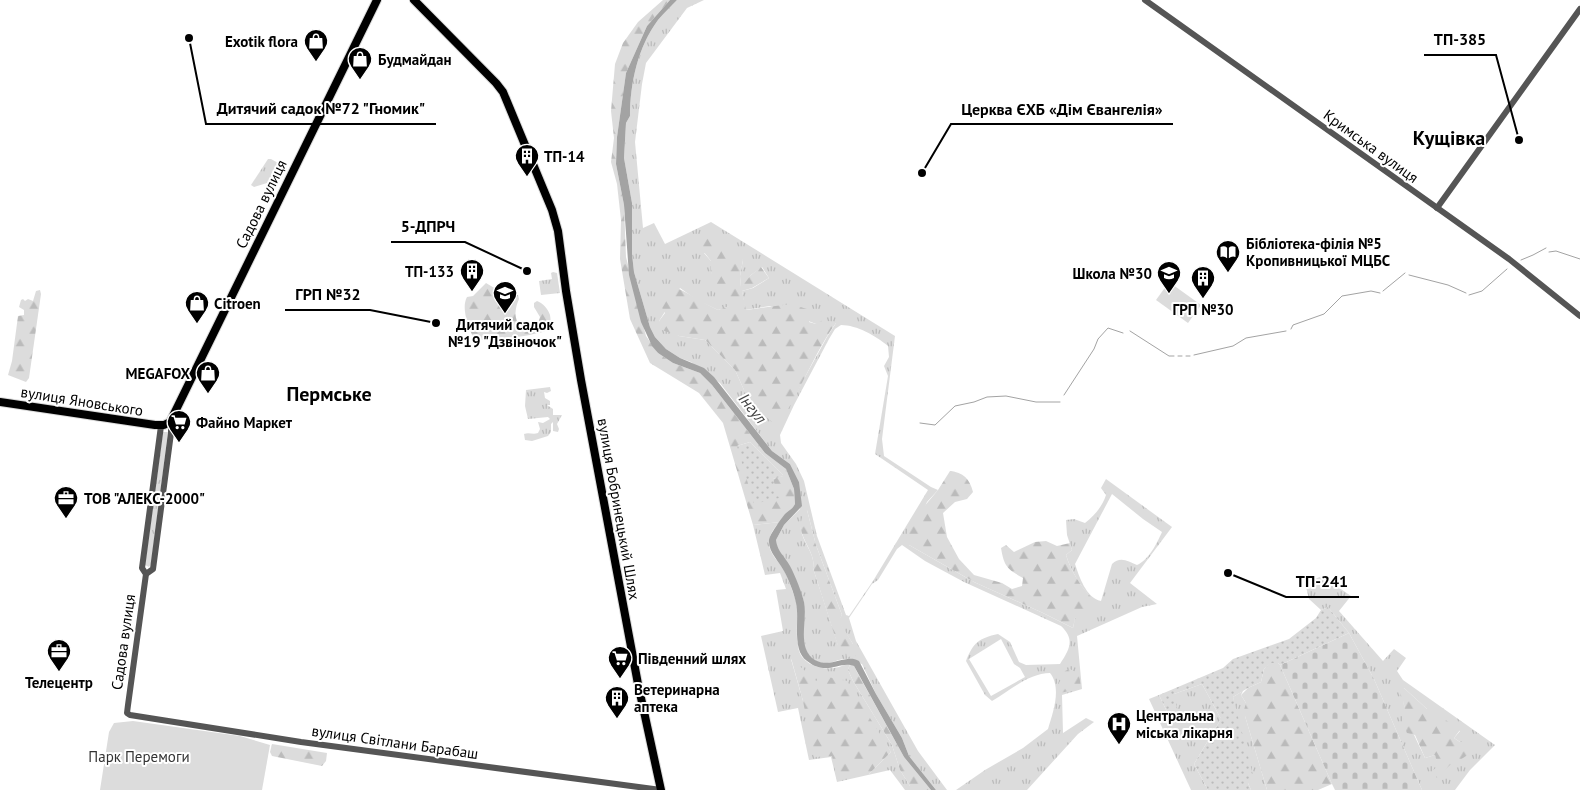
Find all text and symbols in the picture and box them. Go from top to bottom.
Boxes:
callout: ТП-385 [1424,24,1496,55]
shop icon: Exotik flora [303,28,329,62]
text: ТП-385 [1434,29,1486,49]
place label: Exotik flora [225,32,298,51]
shop icon: Будмайдан [347,46,373,80]
place label: Будмайдан [378,50,452,69]
callout: Дитячий садок №72 "Гномик" [206,93,436,124]
callout: Церква ЄХБ «Дім Євангелія» [951,93,1173,124]
text: Дитячий садок №72 "Гномик" [217,98,425,118]
text: Церква ЄХБ «Дім Євангелія» [961,99,1163,119]
street label: Кримська вулиця [1320,105,1422,187]
district label: Кущівка [1413,125,1485,151]
building icon: ТП-14 [514,143,540,177]
place label: ТП-14 [544,147,585,166]
street label: Садова вулиця [231,156,291,252]
callout: 5-ДПРЧ [391,211,465,242]
text: 5-ДПРЧ [401,216,455,236]
place label: Бібліотека-філія №5 Кропивницької МЦБС [1246,234,1391,270]
library icon: Бібліотека-філія №5 Кропивницької МЦБС [1215,239,1241,273]
building icon: ТП-133 [459,258,485,292]
school or university icon: Школа №30 [1156,260,1182,294]
place label: ТП-133 [405,262,454,281]
place label: Школа №30 [1073,264,1152,283]
building icon: ГРП №30 [1190,265,1216,299]
callout: ГРП №32 [285,279,370,310]
school or university icon: Дитячий садок №19 "Дзвіночок" [492,280,518,314]
text: ГРП №32 [295,284,361,304]
shop icon: Citroen [184,290,210,324]
place label: Citroen [214,294,261,313]
place label: ГРП №30 [1172,300,1234,319]
place label: Дитячий садок №19 "Дзвіночок" [448,315,562,351]
shop icon: MEGAFOX [195,360,221,394]
place label: MEGAFOX [126,364,190,383]
district label: Пермське [286,381,372,407]
street label: вулиця Яновського [19,382,145,420]
water label: Інгул [735,389,772,428]
supermarket icon: Файно Маркет [166,409,192,443]
place label: Файно Маркет [196,413,293,432]
street label: вулиця Бобринецький Шлях [594,417,644,602]
office icon: ТОВ "АЛЕКС-2000" [53,485,79,519]
place label: ТОВ "АЛЕКС-2000" [84,489,205,508]
callout: ТП-241 [1286,566,1359,597]
text: ТП-241 [1296,571,1348,591]
street label: Садова вулиця [107,593,139,691]
office icon: Телецентр [46,638,72,672]
supermarket icon: Південний шлях [607,645,633,679]
place label: Південний шлях [638,649,746,668]
place label: Телецентр [25,673,93,692]
place label: Ветеринарна аптека [634,680,720,716]
building icon: Ветеринарна аптека [604,685,630,719]
place label: Центральна міська лікарня [1136,706,1233,742]
hospital icon: Центральна міська лікарня [1106,711,1132,745]
street label: вулиця Світлани Барабаш [310,721,480,763]
park label: Парк Перемоги [88,747,190,766]

